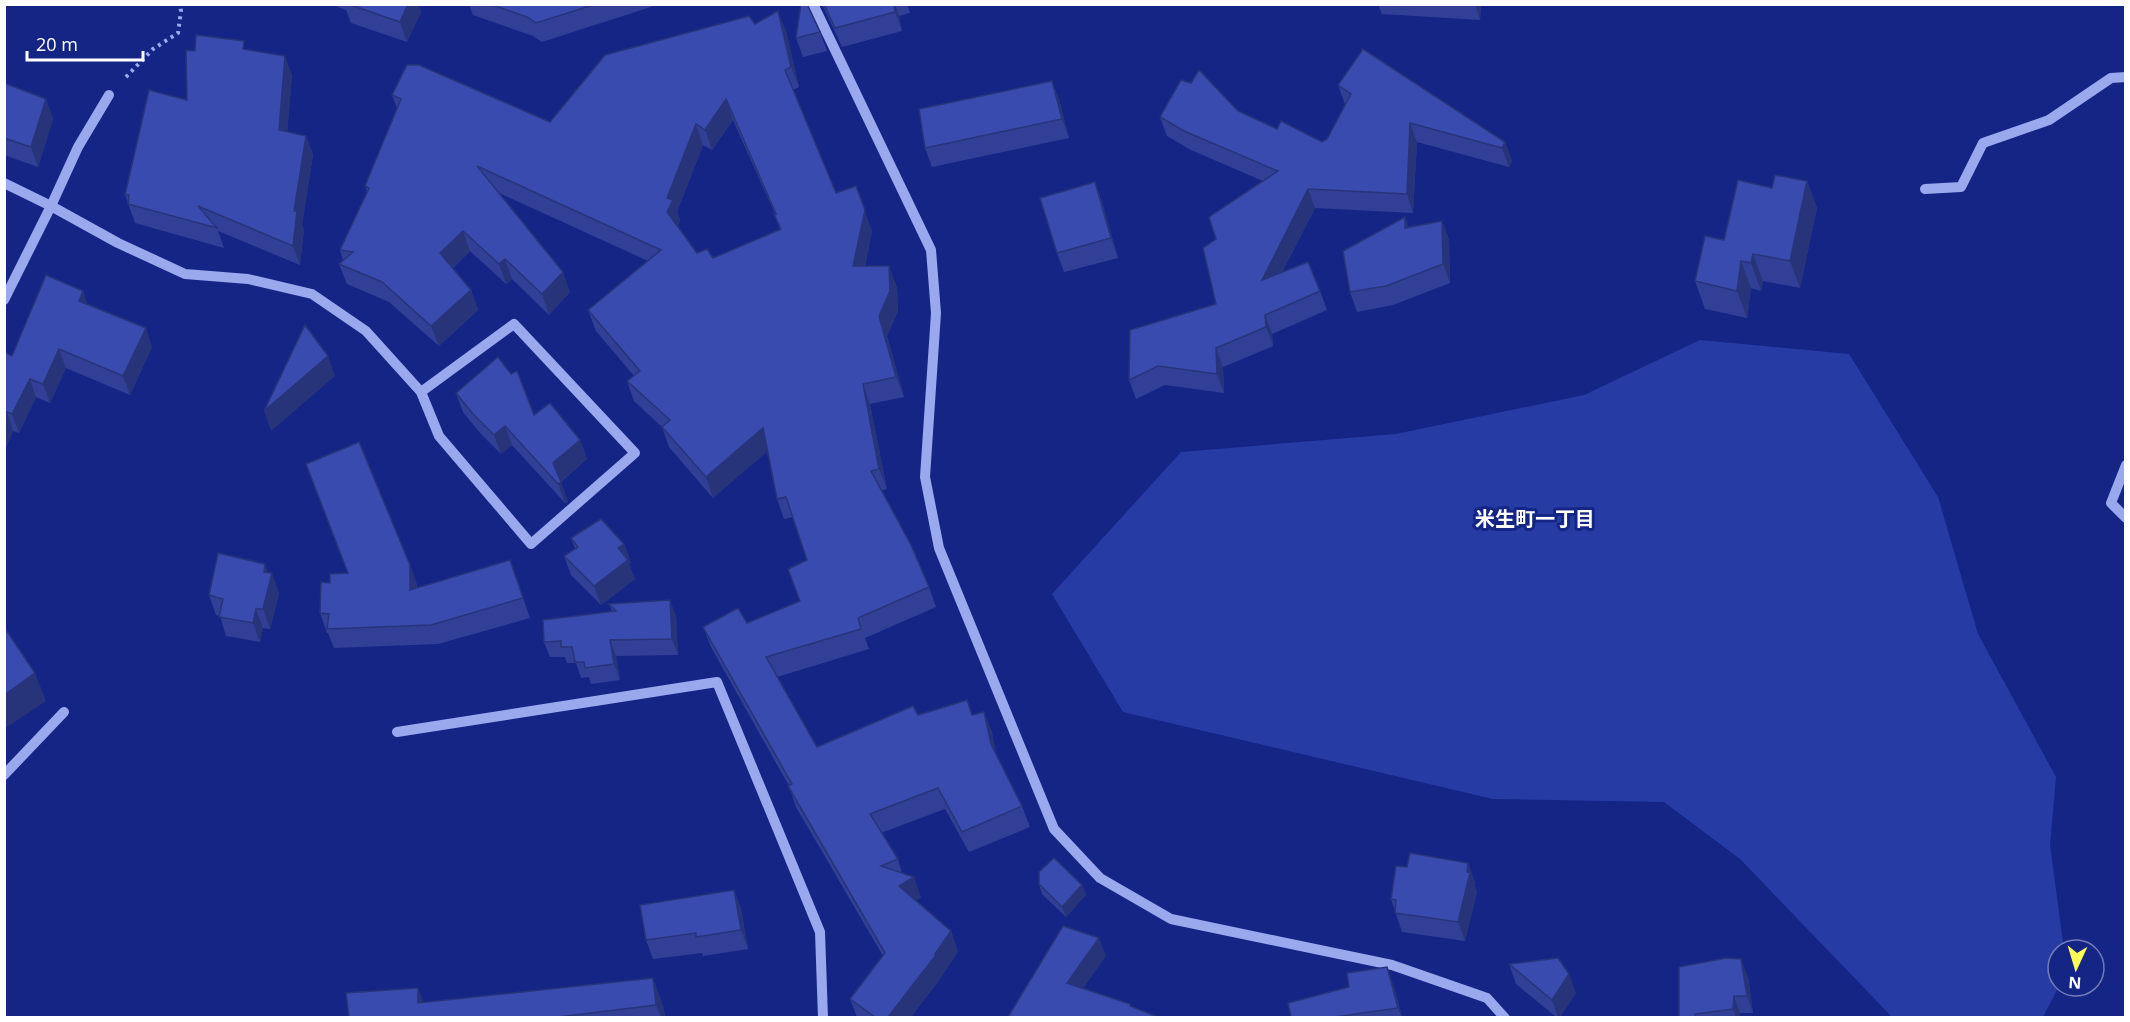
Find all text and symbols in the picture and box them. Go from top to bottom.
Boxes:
scale bar [27,24,142,62]
text: 20 m [36,32,78,56]
district label: 米生町一丁目 [1475,505,1595,532]
north arrow [2046,938,2106,998]
text: N [2068,972,2082,994]

